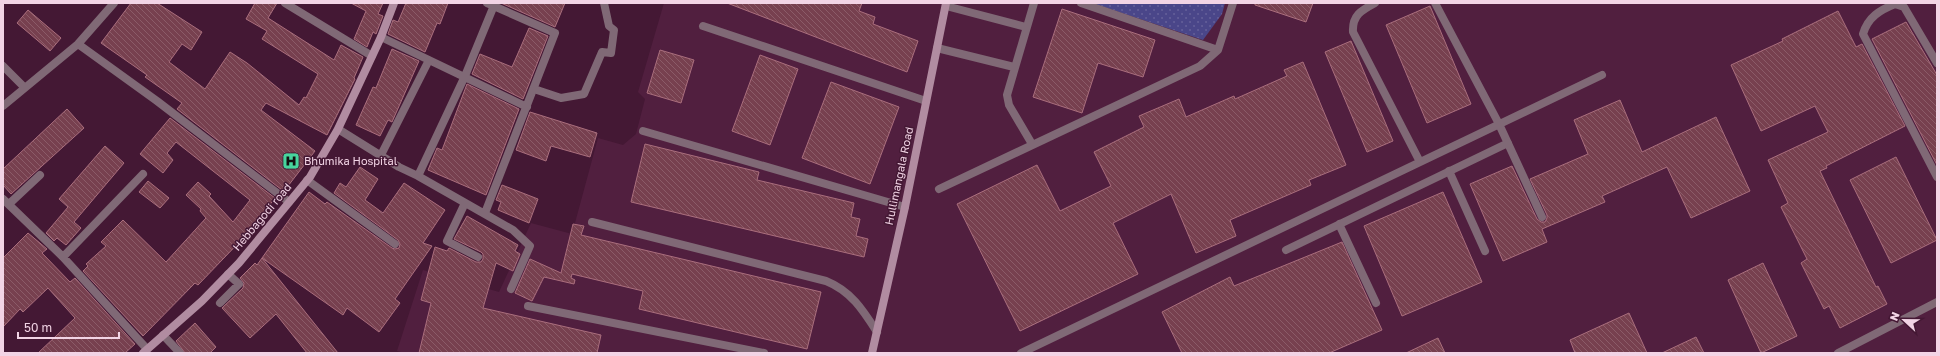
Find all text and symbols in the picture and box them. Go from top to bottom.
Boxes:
street label: Hullimangala Road [882,126,915,226]
hospital icon: Bhumika Hospital [281,151,301,171]
place label: Bhumika Hospital [304,154,398,167]
street label: Hebbagodi road [230,180,294,253]
north arrow [1884,300,1924,340]
text: N [1887,310,1902,322]
scale bar [18,314,119,340]
text: 50 m [24,320,52,335]

